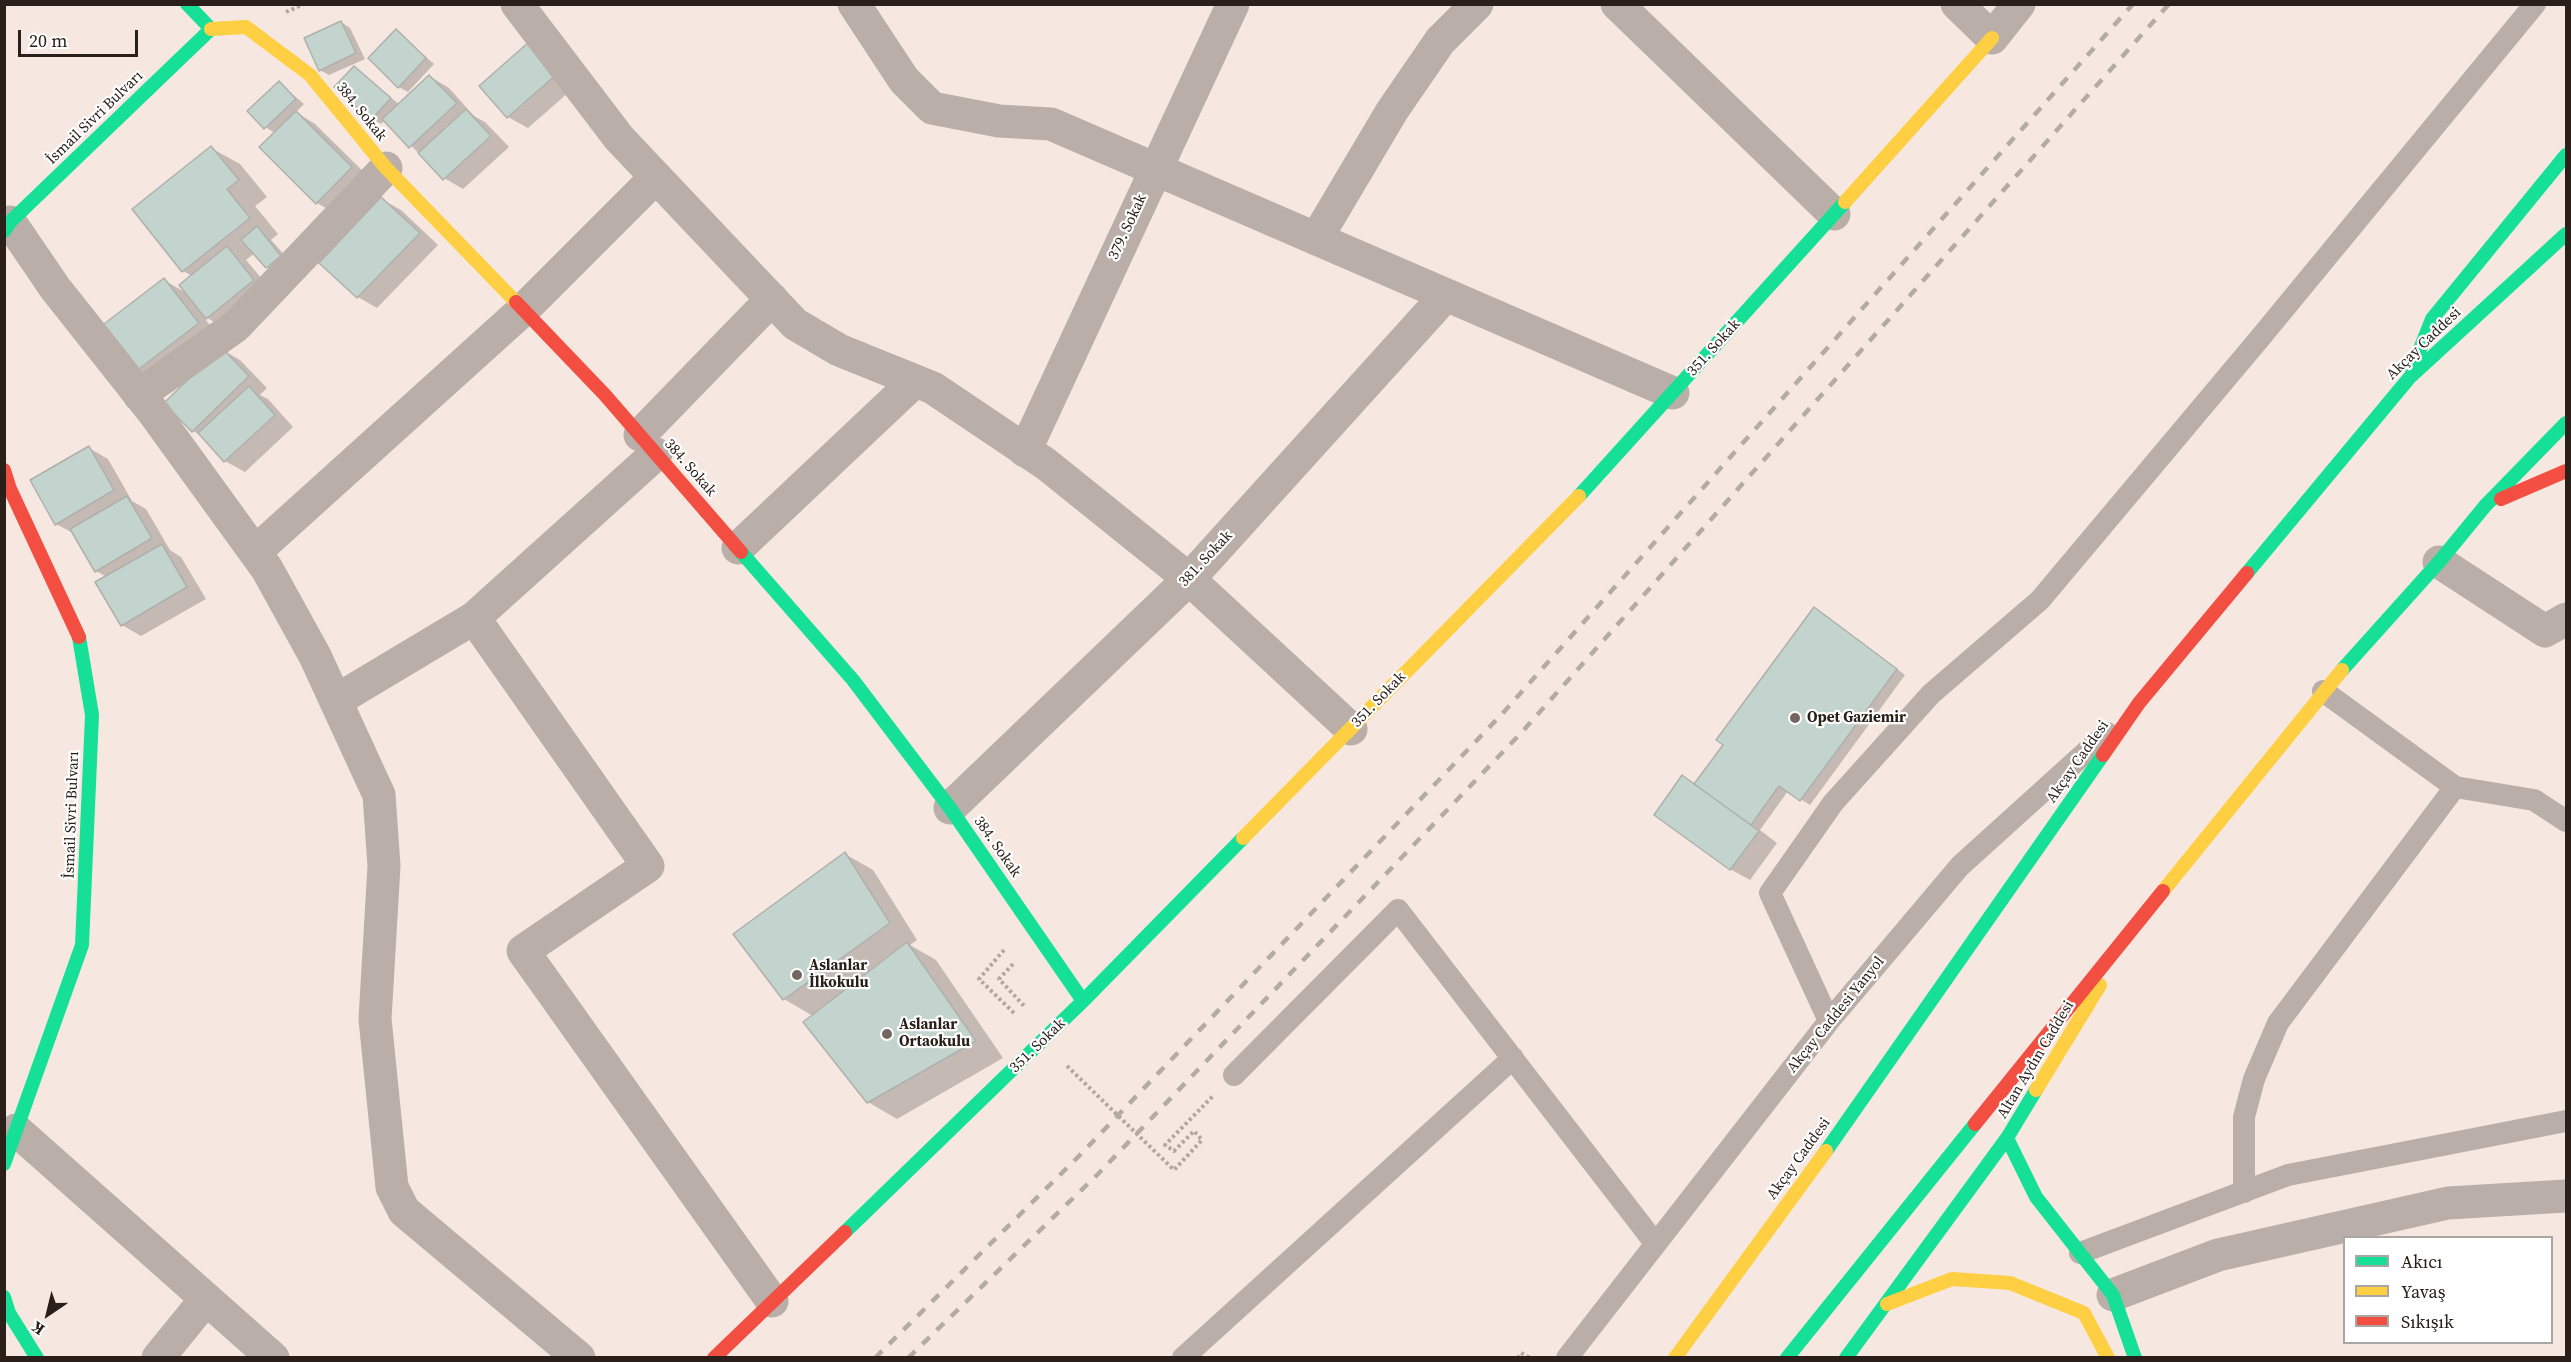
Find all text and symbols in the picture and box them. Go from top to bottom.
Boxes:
scale bar [21,18,141,56]
text: 20 m [29,28,67,53]
street label: İsmail Sivri Bulvarı [43,67,147,169]
street label: 384. Sokak [332,79,390,145]
street label: 379. Sokak [1105,191,1151,263]
street label: Akçay Caddesi [2383,304,2465,384]
street label: 351. Sokak [1684,316,1744,380]
street label: 384. Sokak [660,436,720,500]
street label: 381. Sokak [1175,527,1237,591]
street label: 351. Sokak [1348,668,1410,732]
place label: Opet Gaziemir [1807,709,1906,727]
marker: Opet Gaziemir [1788,711,1802,725]
street label: Akçay Caddesi [2043,717,2113,807]
street label: İsmail Sivri Bulvarı [61,751,83,879]
street label: 384. Sokak [969,813,1025,881]
street label: Akçay Caddesi Yanyol [1784,953,1888,1077]
place label: Aslanlar İlkokulu [809,957,869,992]
marker: Aslanlar İlkokulu [790,968,804,982]
street label: Altan Aydın Caddesi [1994,998,2078,1122]
street label: 351. Sokak [1006,1015,1070,1077]
place label: Aslanlar Ortaokulu [899,1016,970,1051]
marker: Aslanlar Ortaokulu [880,1027,894,1041]
street label: Akçay Caddesi [1763,1115,1835,1203]
legend [2343,1236,2553,1344]
text: Akıcı [2401,1249,2442,1274]
text: Yavaş [2401,1279,2446,1304]
north arrow [18,1284,78,1344]
text: Sıkışık [2401,1309,2454,1334]
text: K [27,1317,49,1341]

